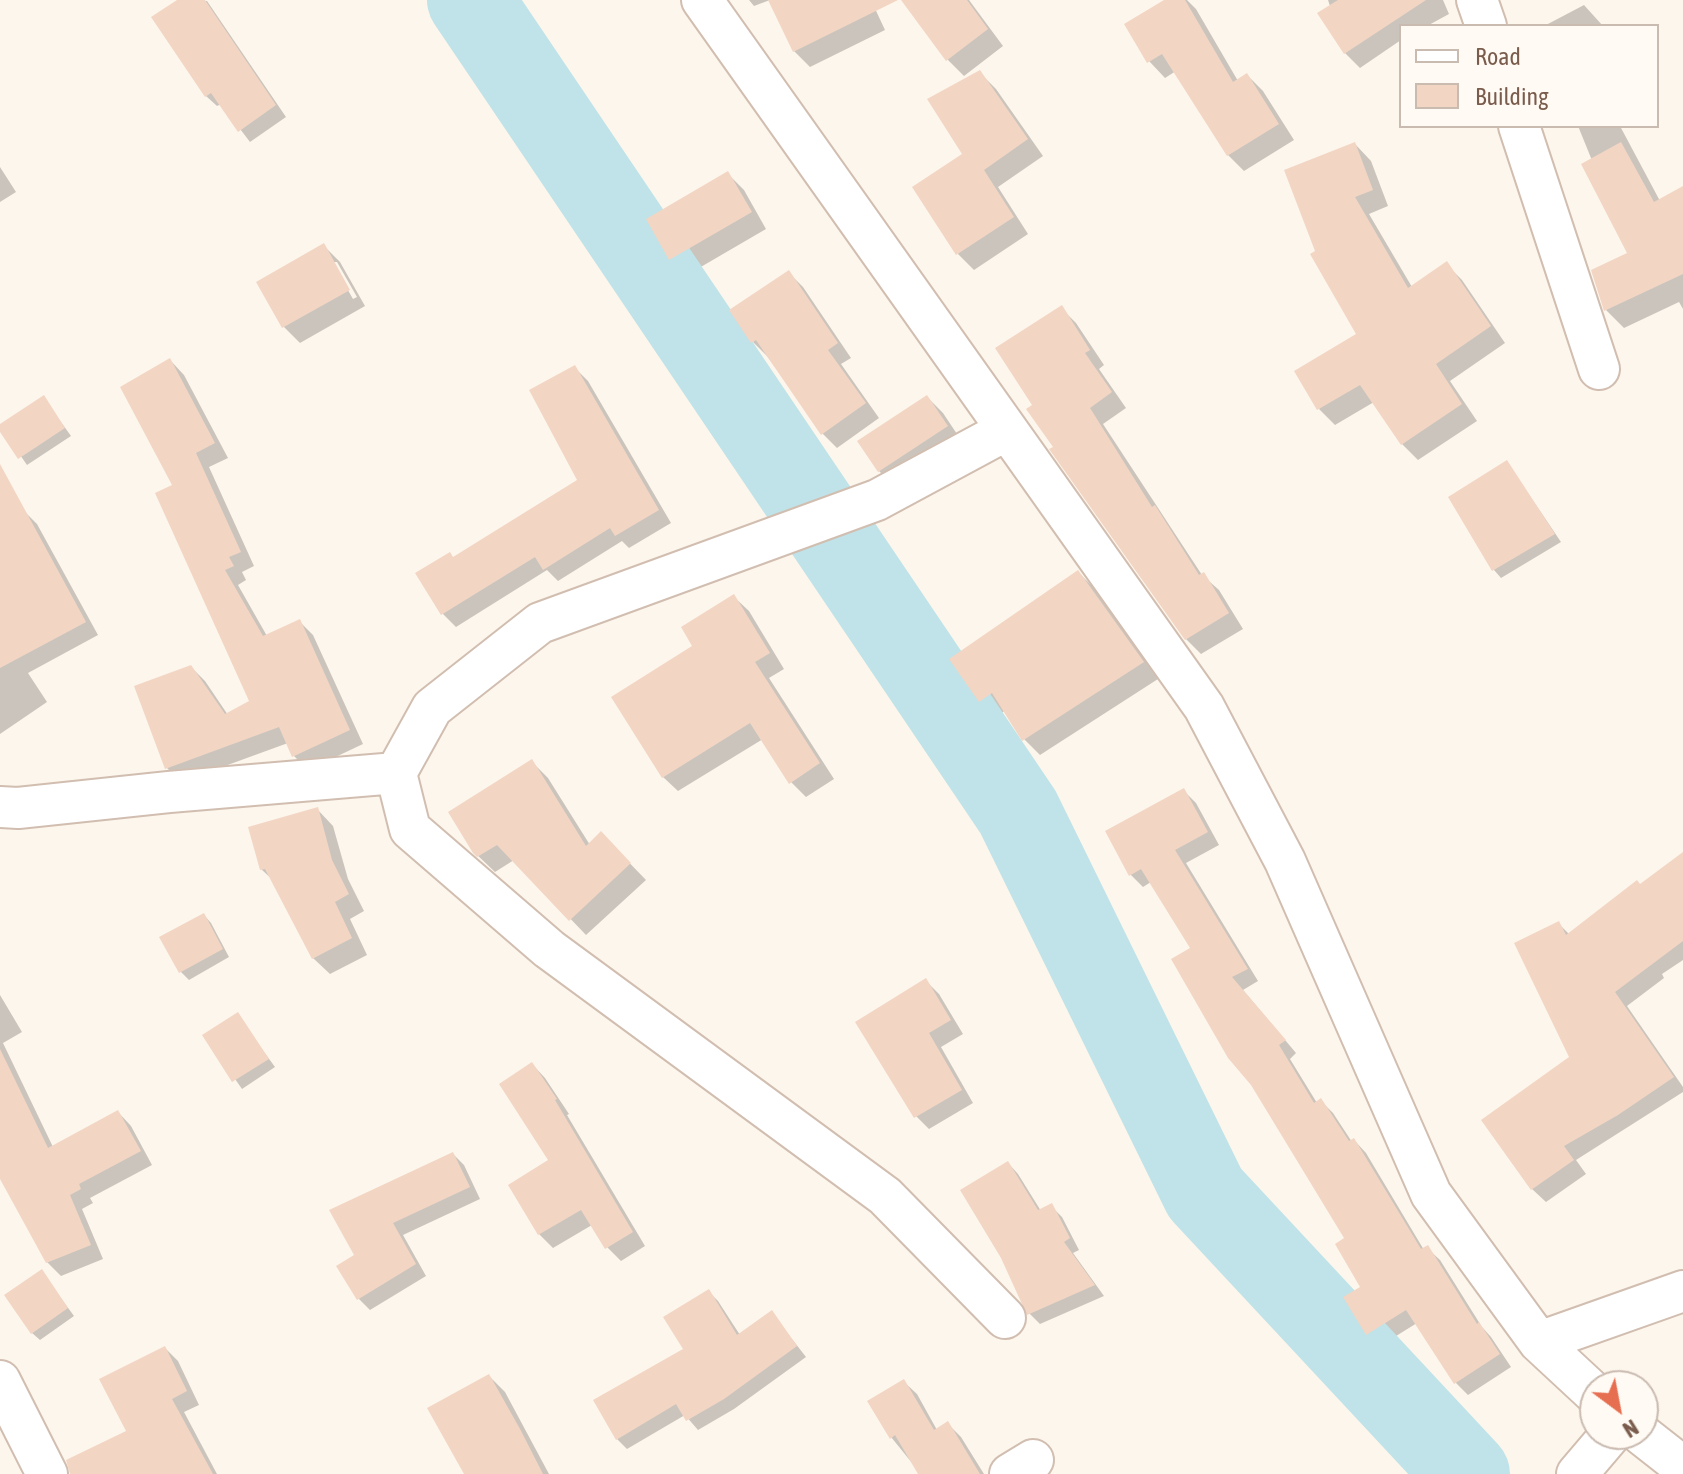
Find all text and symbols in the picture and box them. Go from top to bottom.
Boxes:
legend [1399,24,1659,128]
text: Road [1475,43,1521,70]
text: Building [1475,83,1548,110]
north arrow [1579,1370,1659,1450]
text: N [1618,1414,1643,1443]

